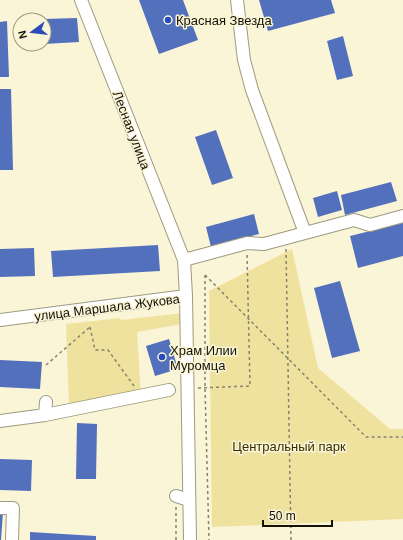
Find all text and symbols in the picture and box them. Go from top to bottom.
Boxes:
north arrow [12,12,52,52]
place label: Красная Звезда [176,13,272,28]
marker: Красная Звезда [163,15,173,25]
text: N [16,29,29,40]
street label: Лесная улица [110,89,154,172]
street label: улица Маршала Жукова [34,291,181,324]
place label: Храм Илии Муромца [170,343,237,373]
marker: Храм Илии Муромца [157,352,167,362]
park label: Центральный парк [232,439,346,454]
scale bar [263,502,332,528]
text: 50 m [269,509,296,523]

